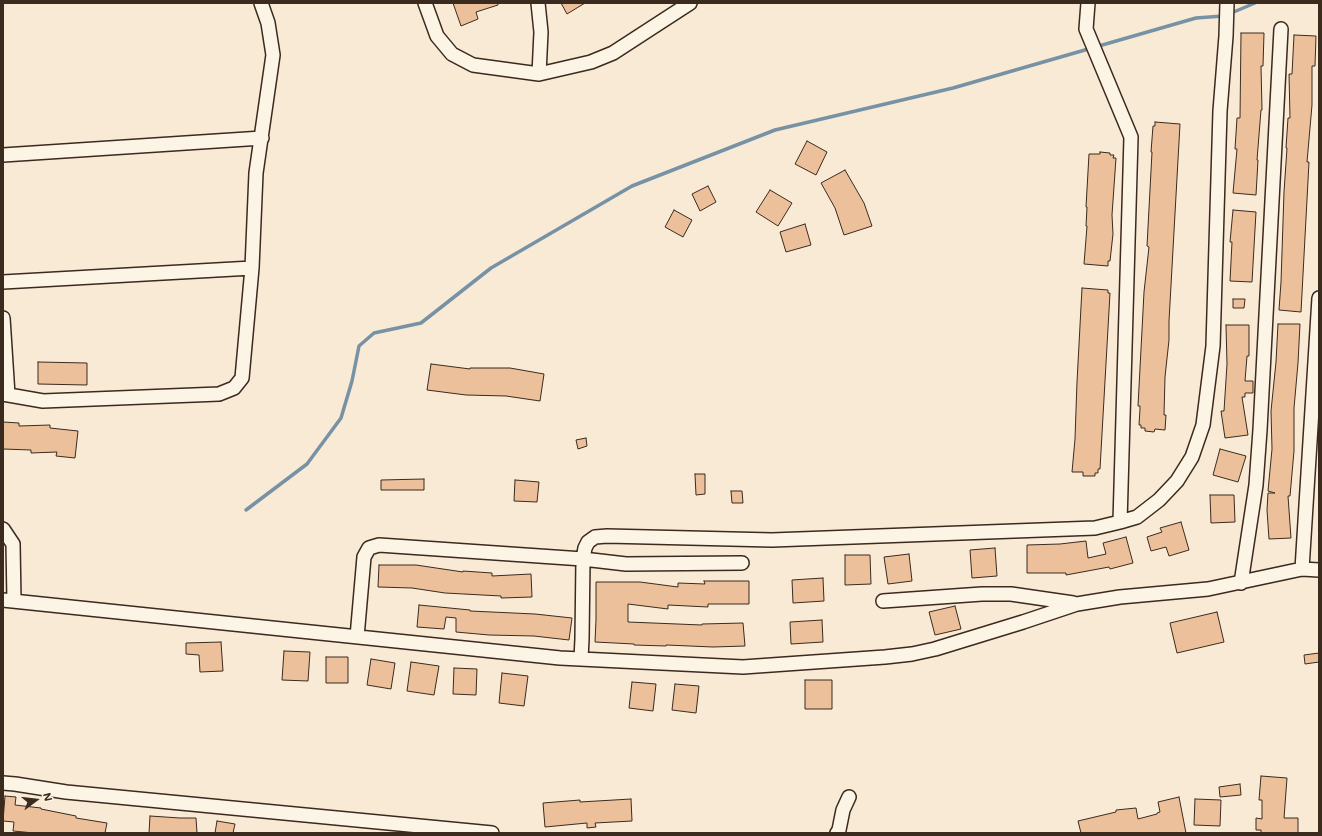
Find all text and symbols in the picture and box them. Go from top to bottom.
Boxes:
north arrow [16,780,56,820]
text: N [40,791,56,803]

